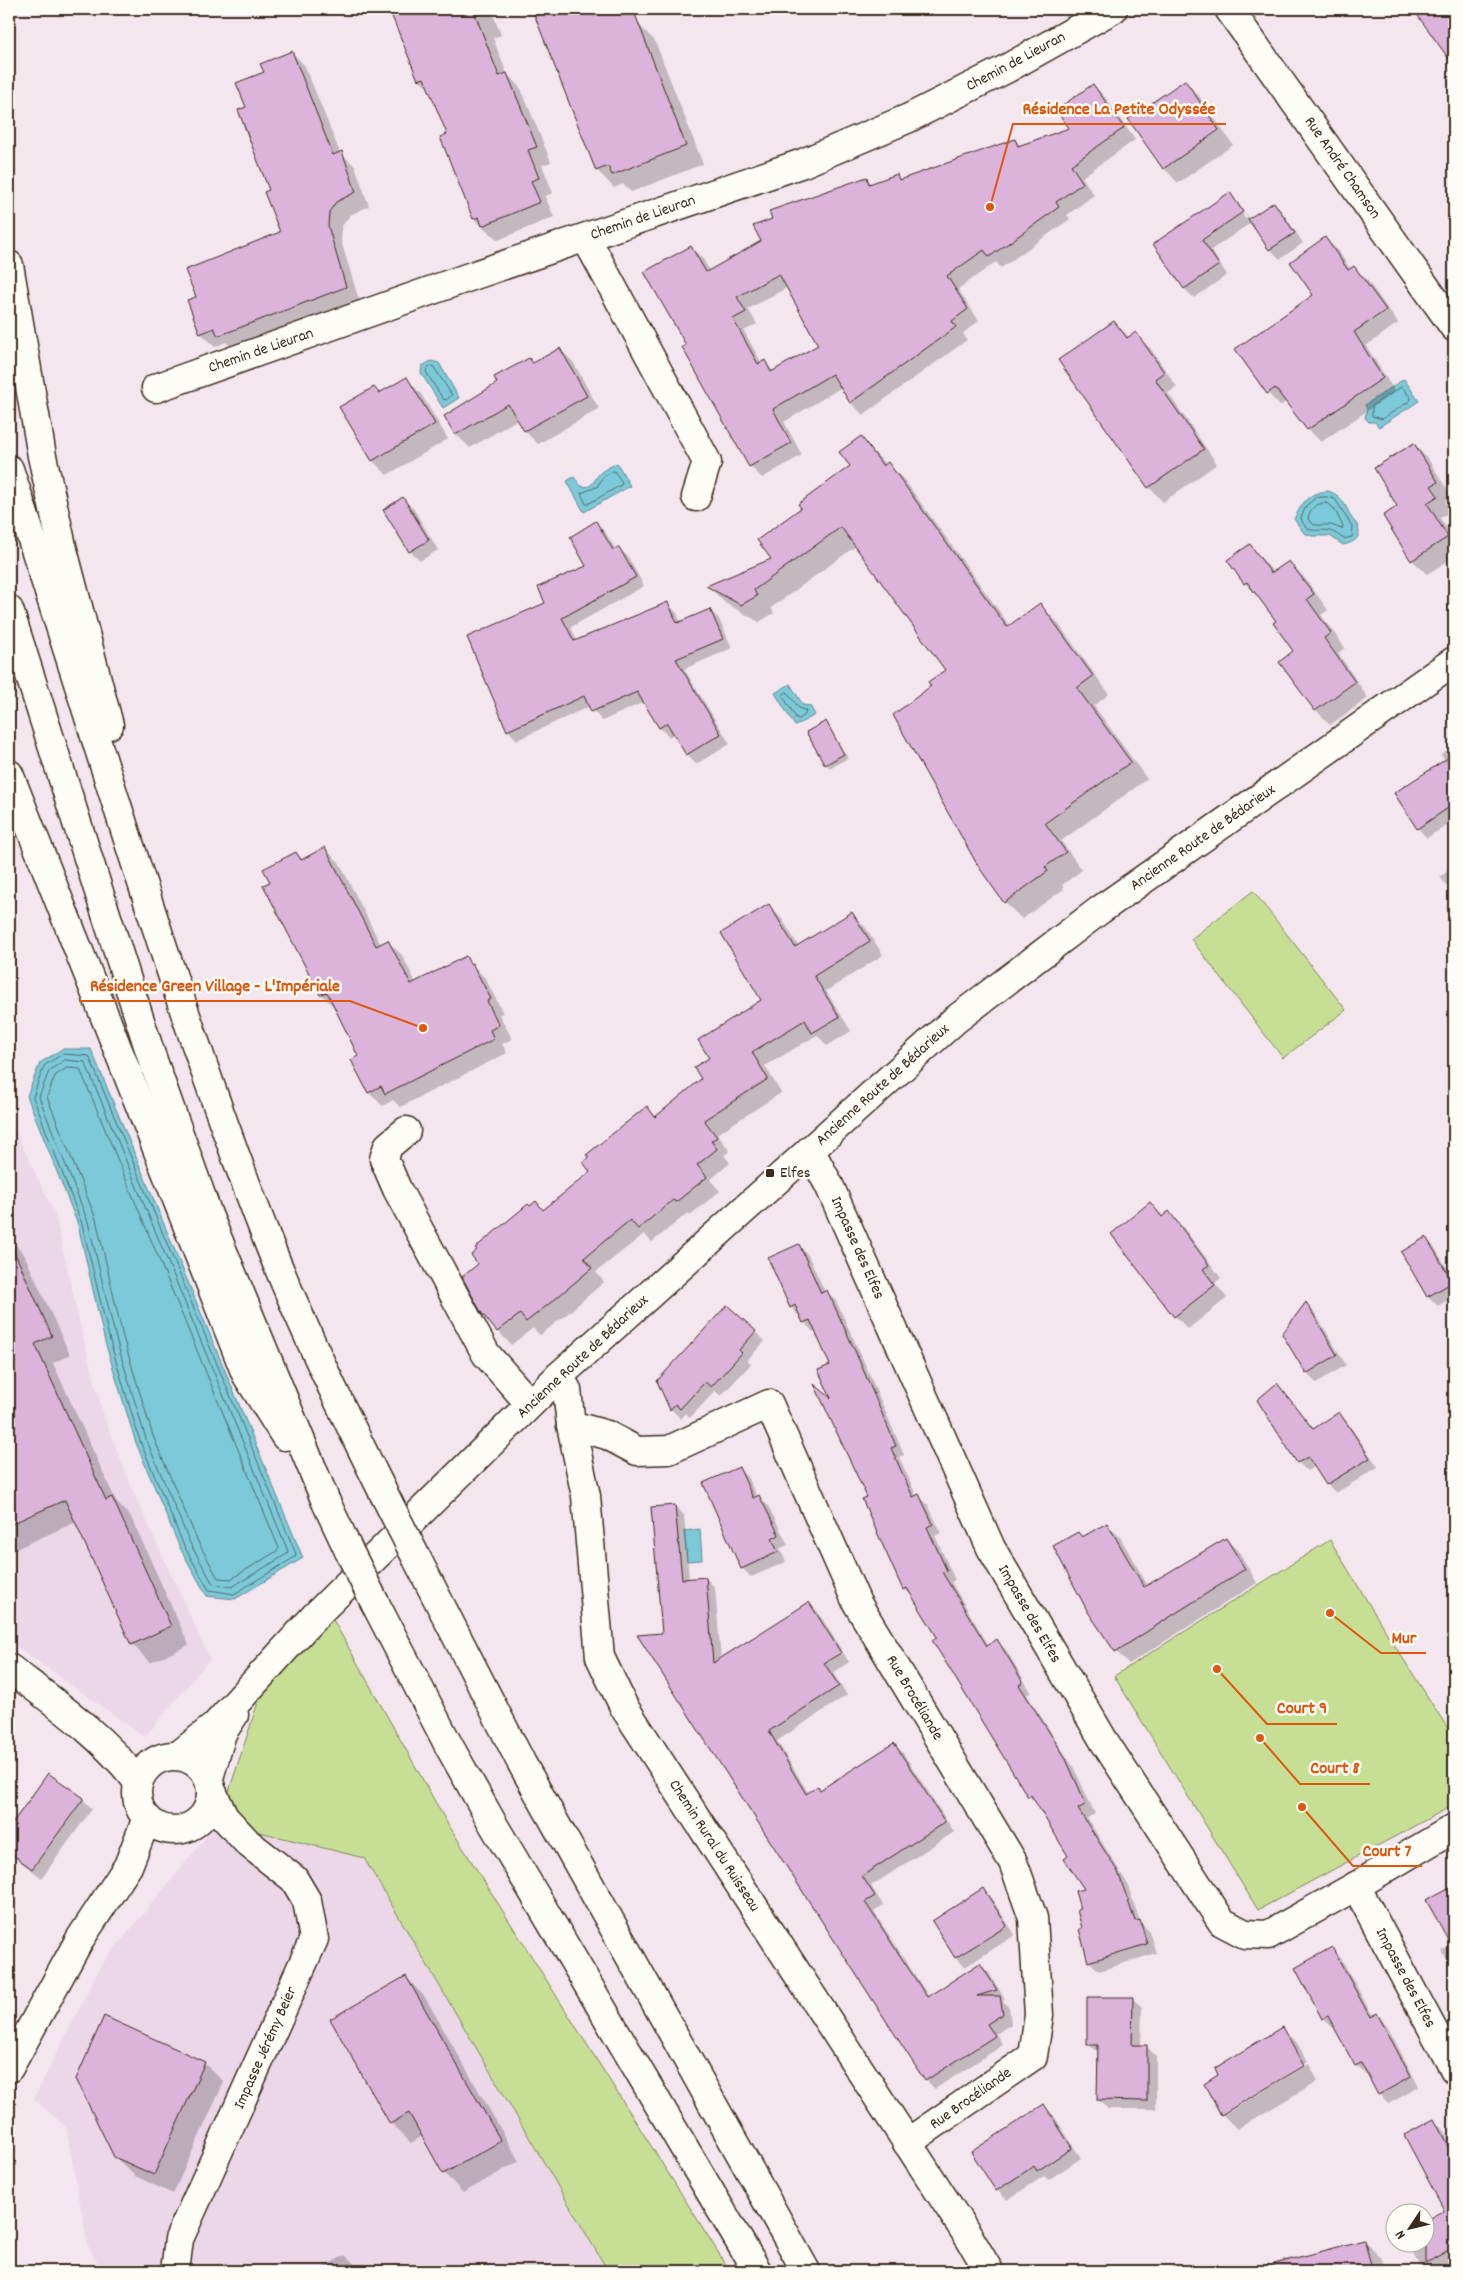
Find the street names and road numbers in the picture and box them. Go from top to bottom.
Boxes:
street label: Chemin de Lieuran [962,26,1070,98]
street label: Rue André Chamson [1298,112,1386,224]
street label: Chemin de Lieuran [587,189,699,247]
street label: Chemin de Lieuran [205,322,317,380]
street label: Ancienne Route de Bédarieux [1126,779,1280,897]
street label: Ancienne Route de Bédarieux [811,1019,955,1151]
street label: Impasse des Elfes [824,1193,890,1303]
street label: Ancienne Route de Bédarieux [512,1290,654,1424]
street label: Impasse des Elfes [991,1560,1067,1668]
street label: Rue Brocéliande [880,1651,948,1745]
street label: Chemin Rural du Ruisseau [663,1775,765,1917]
street label: Impasse des Elfes [1369,1924,1441,2032]
street label: Impasse Jérémy Beier [229,1983,303,2113]
street label: Rue Brocéliande [925,2062,1017,2136]

